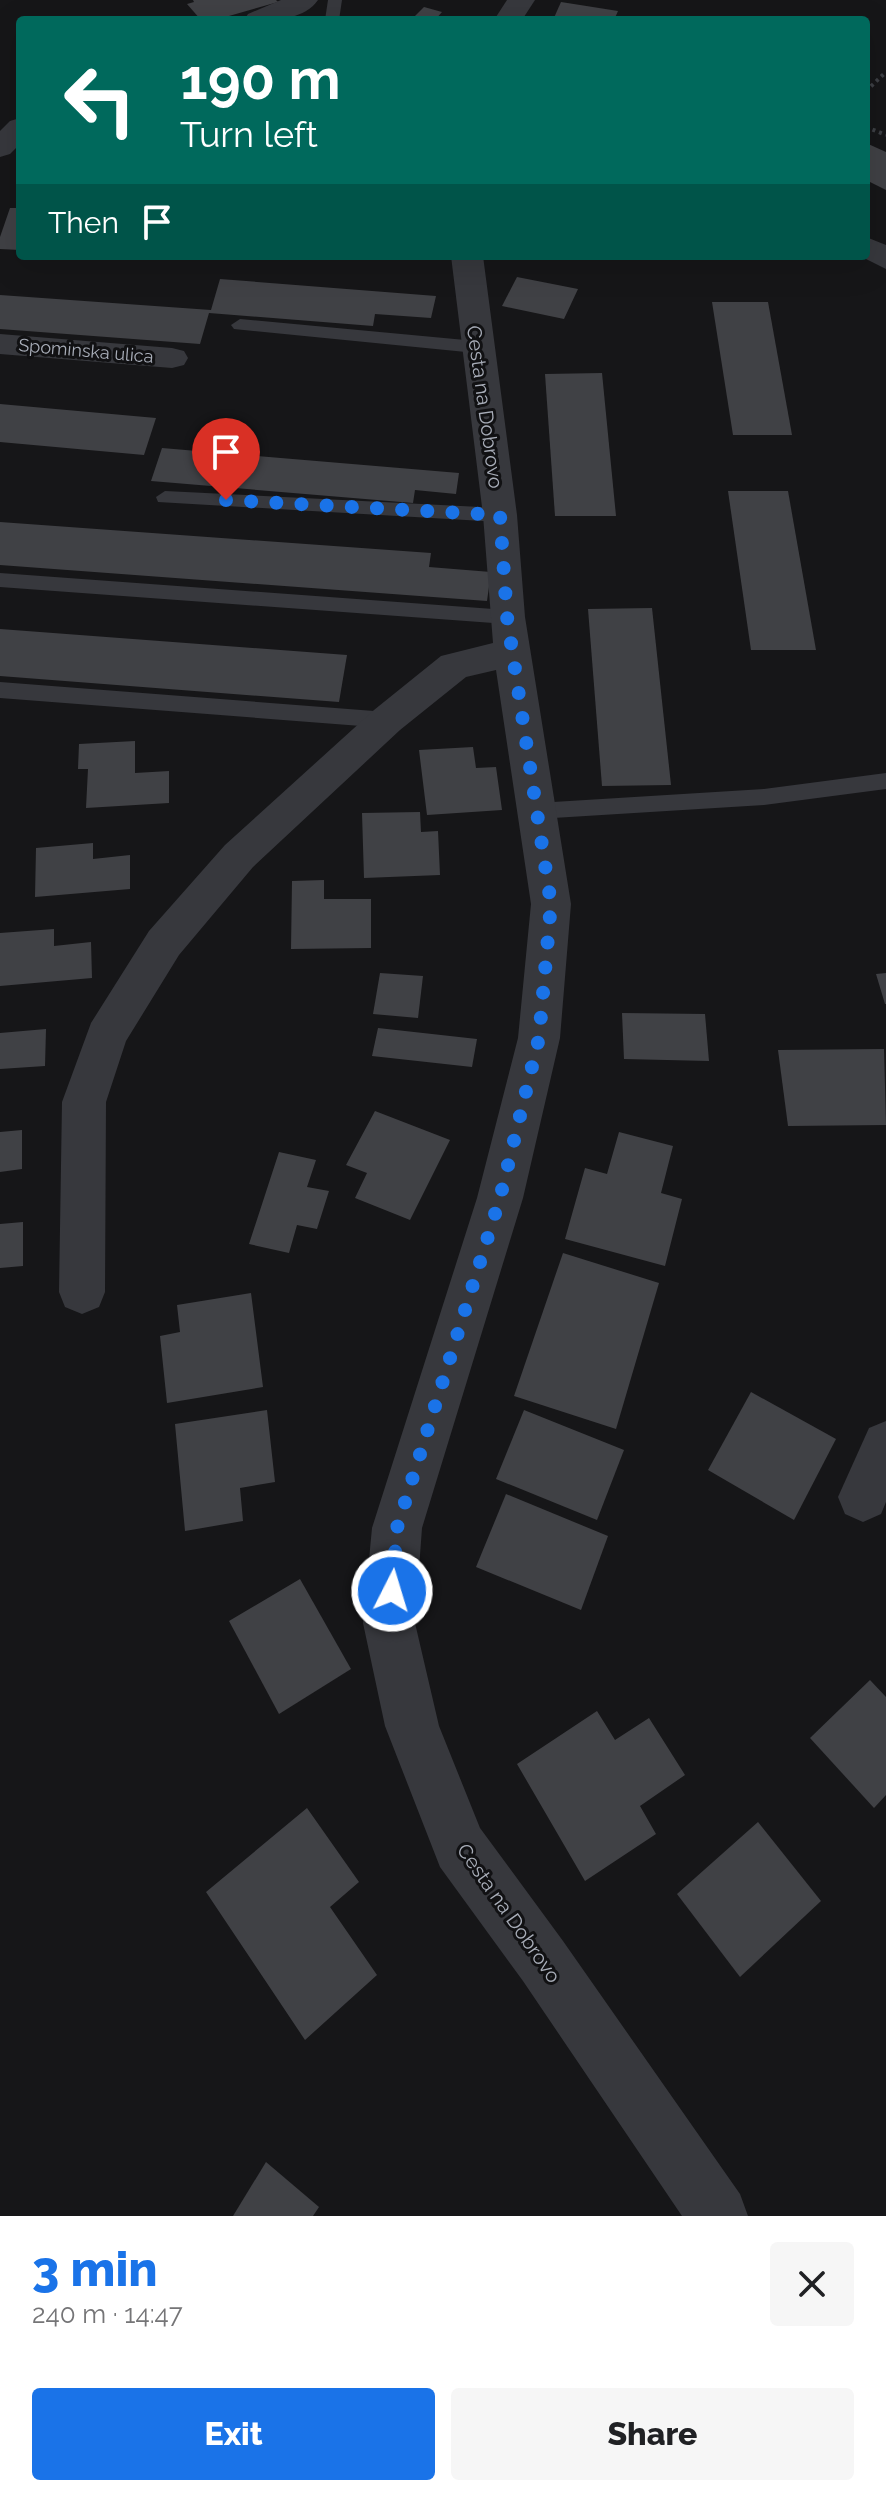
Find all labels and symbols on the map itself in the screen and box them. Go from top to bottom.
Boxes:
street label: Cesta na Dobrovo [462,324,508,490]
street label: Spominska ulica [18,334,154,367]
pin [192,418,260,500]
position arrow [350,1549,434,1633]
street label: Cesta na Dobrovo [452,1839,566,1987]

